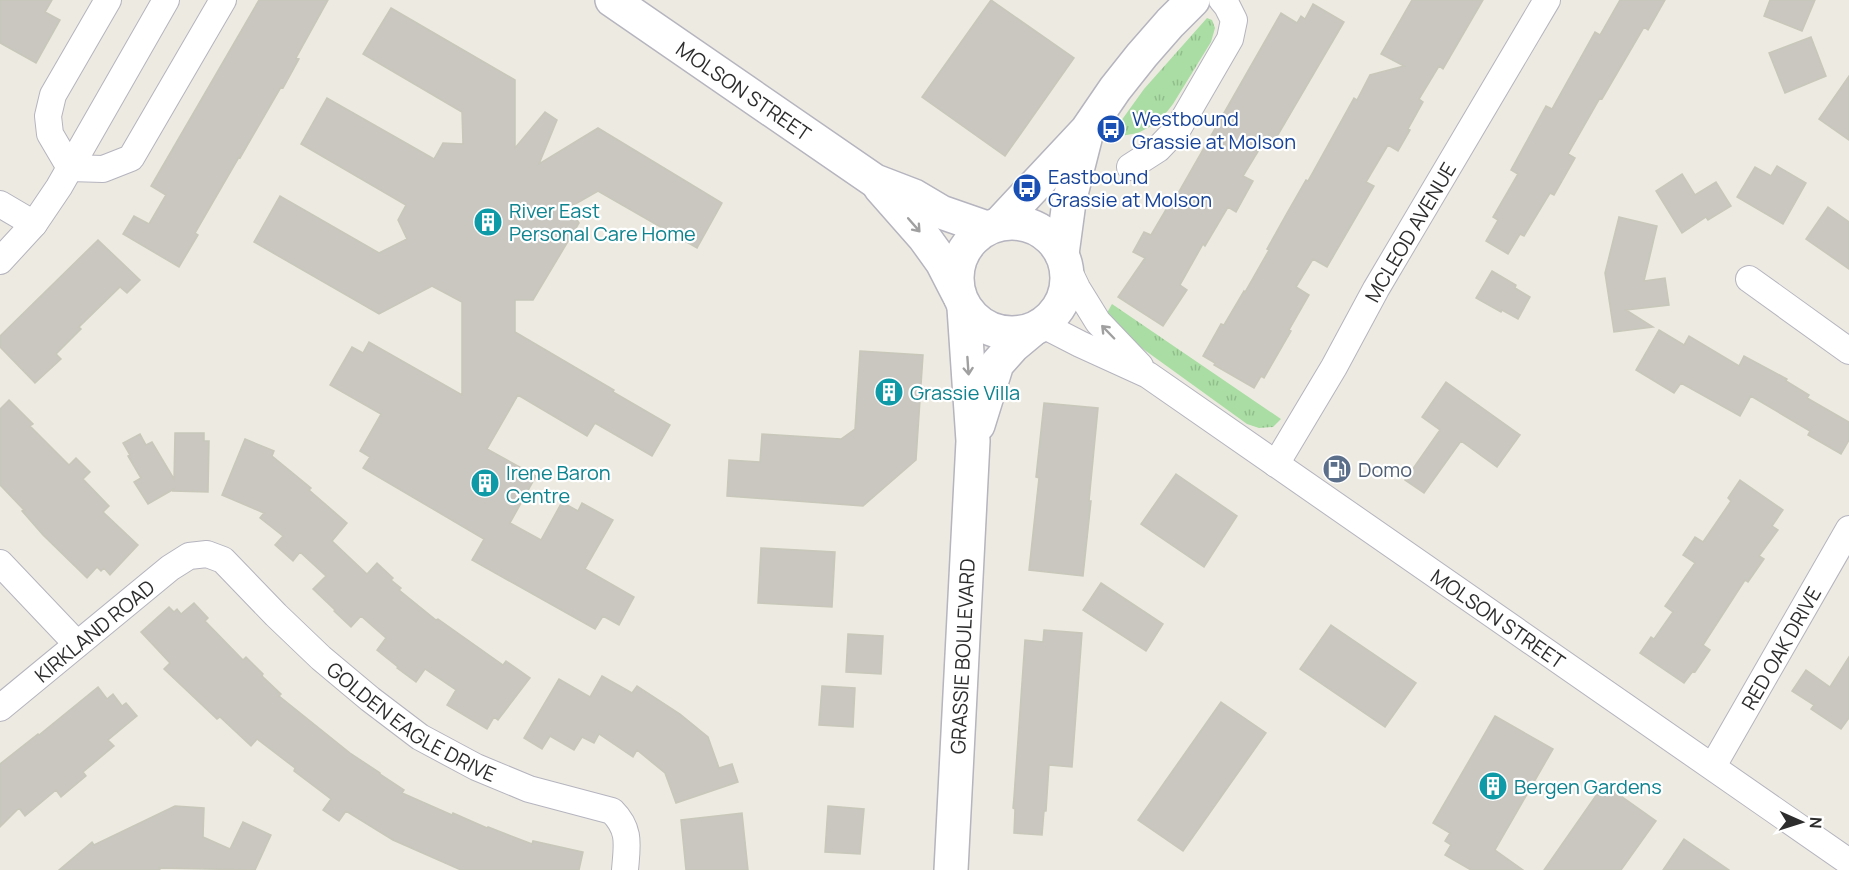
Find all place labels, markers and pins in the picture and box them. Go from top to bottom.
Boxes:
place label: Westbound Grassie at Molson [1132,105,1296,155]
bus stop icon: Westbound Grassie at Molson [1095,113,1127,145]
place label: Eastbound Grassie at Molson [1048,163,1212,213]
bus stop icon: Eastbound Grassie at Molson [1011,172,1043,204]
place label: River East Personal Care Home [509,197,696,247]
building icon: River East Personal Care Home [472,206,504,238]
building icon: Grassie Villa [873,376,905,408]
place label: Grassie Villa [910,379,1020,406]
fuel station icon: Domo [1321,453,1353,485]
place label: Domo [1358,456,1412,483]
place label: Irene Baron Centre [506,459,611,509]
building icon: Irene Baron Centre [469,467,501,499]
building icon: Bergen Gardens [1477,770,1509,802]
place label: Bergen Gardens [1514,773,1662,800]

